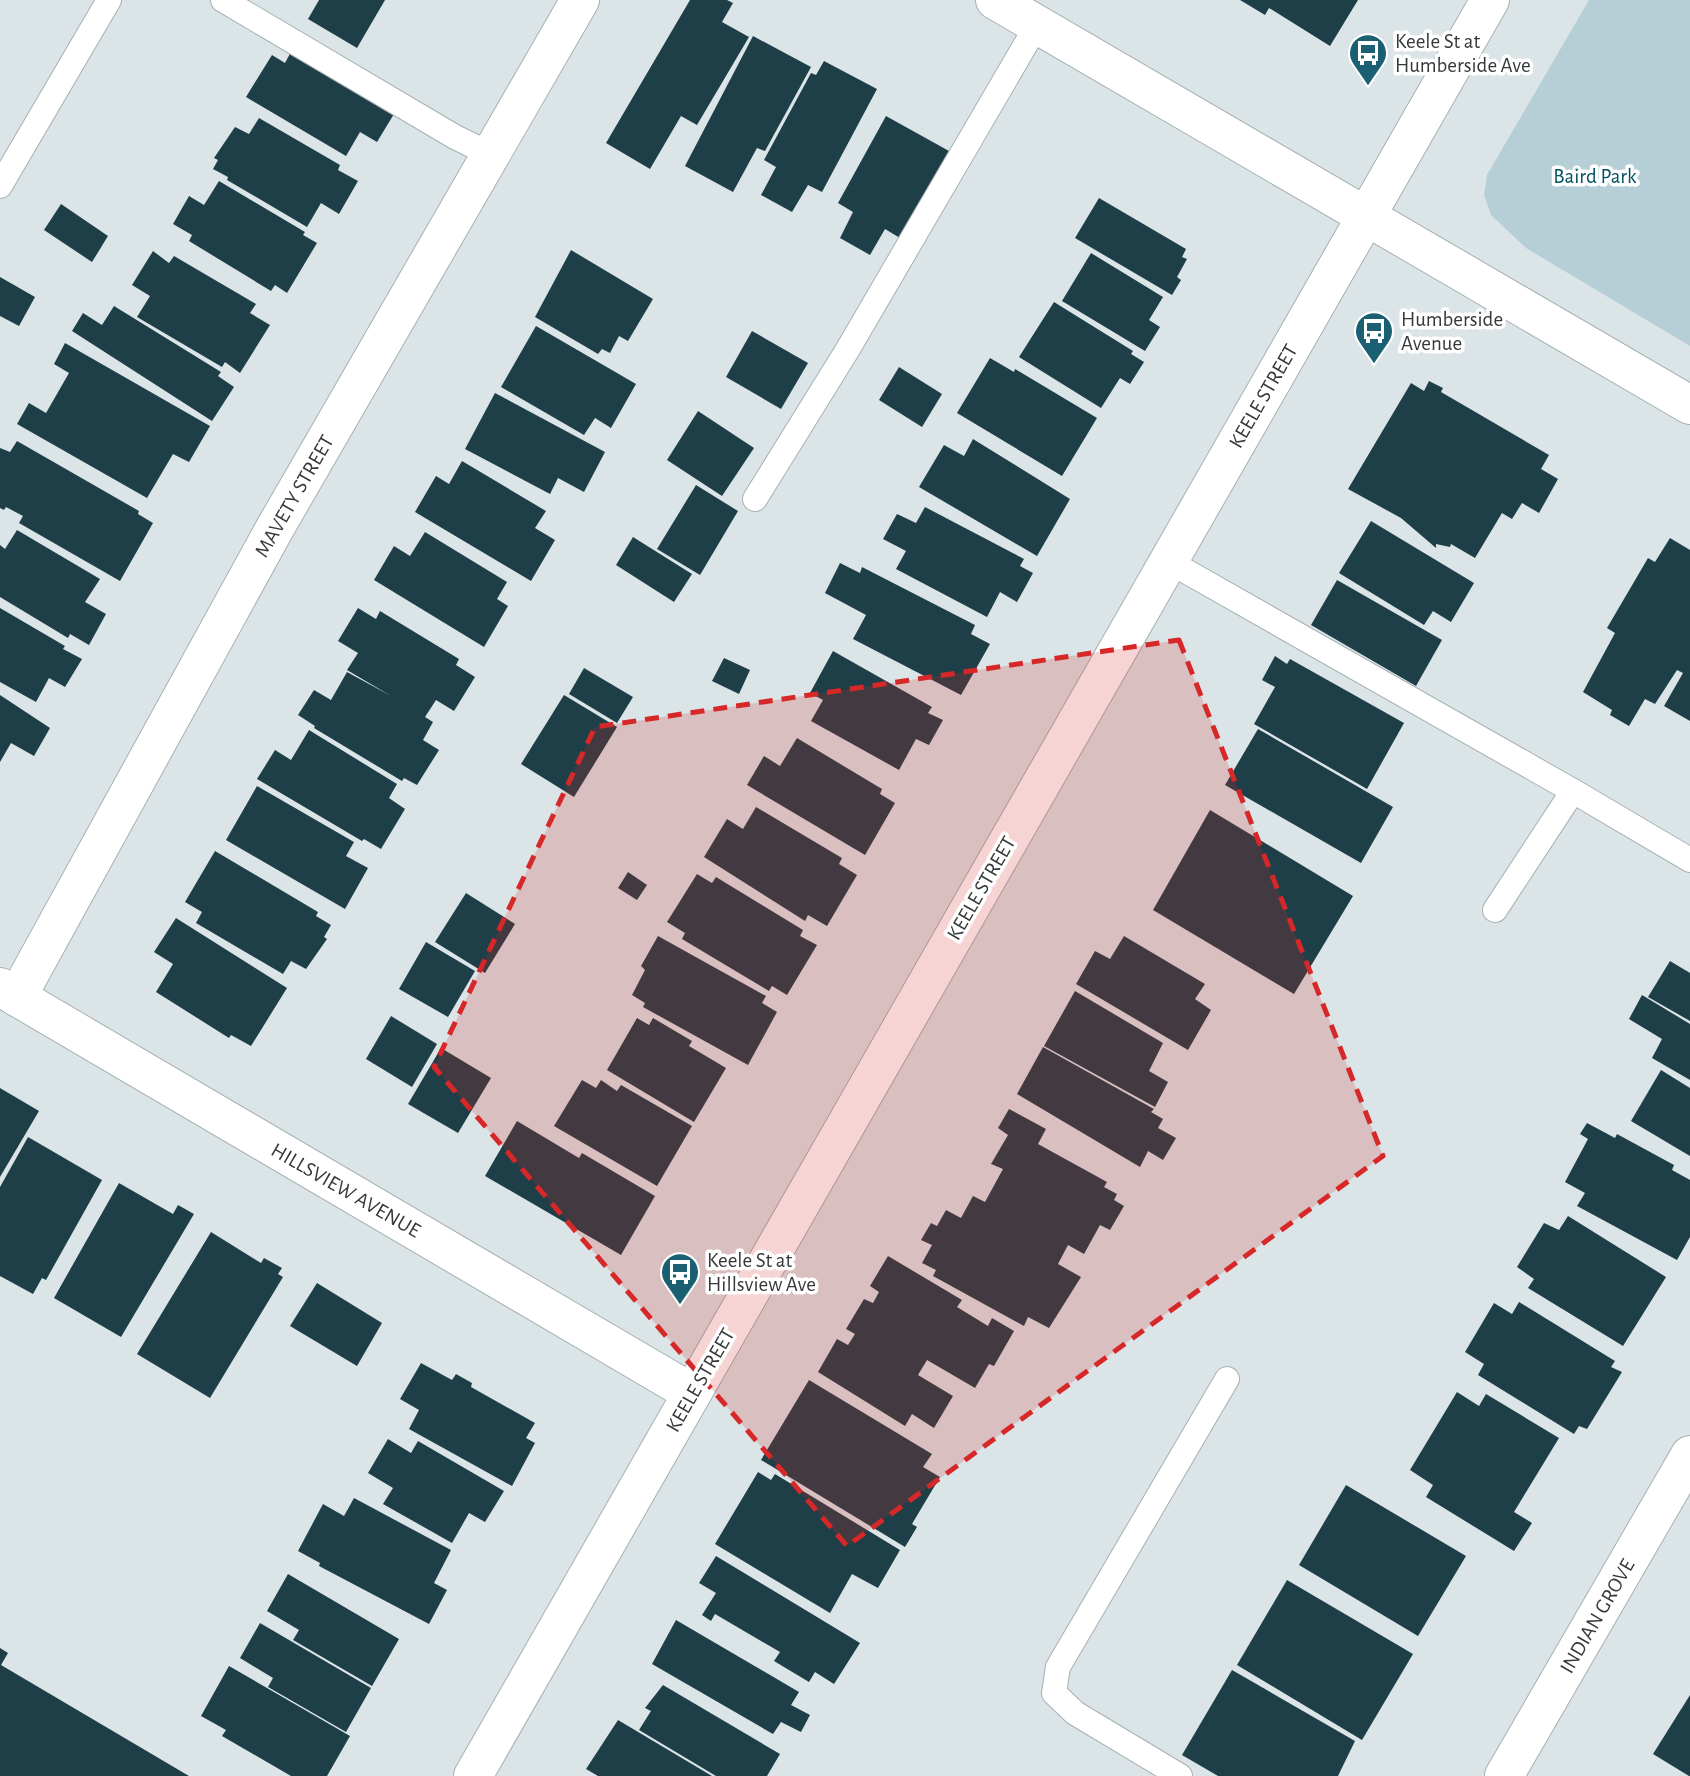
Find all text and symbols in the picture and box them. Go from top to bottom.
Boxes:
place label: Keele St at Humberside Ave [1395,31,1531,76]
bus stop icon: Keele St at Humberside Ave [1347,32,1389,87]
park label: Baird Park [1553,166,1637,187]
place label: Humberside Avenue [1401,309,1503,354]
bus stop icon: Humberside Avenue [1353,310,1395,365]
street label: KEELE STREET [1225,341,1302,452]
street label: MAVETY STREET [251,432,338,561]
street label: KEELE STREET [943,833,1020,944]
street label: HILLSVIEW AVENUE [268,1139,424,1242]
place label: Keele St at Hillsview Ave [707,1250,816,1295]
bus stop icon: Keele St at Hillsview Ave [659,1251,701,1306]
street label: KEELE STREET [662,1325,739,1436]
street label: INDIAN GROVE [1556,1556,1639,1677]

